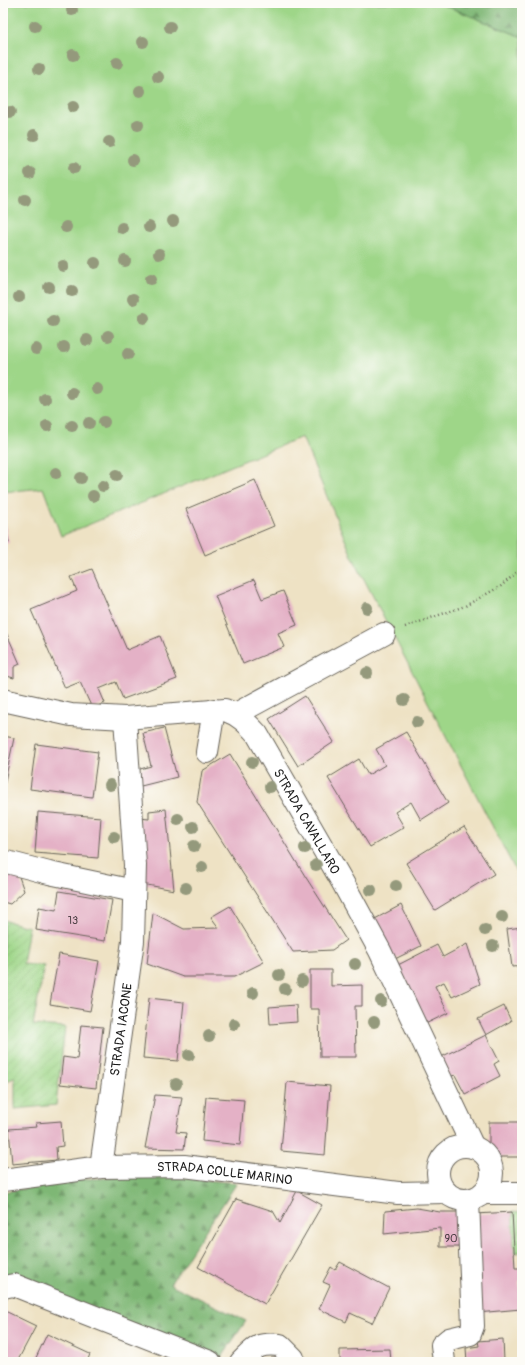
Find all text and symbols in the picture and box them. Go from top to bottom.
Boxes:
street label: STRADA CAVALLARO [270,766,343,877]
house number: 13 [68,914,78,927]
street label: STRADA IACONE [107,982,136,1077]
street label: STRADA COLLE MARINO [157,1159,293,1189]
house number: 90 [444,1232,458,1245]

